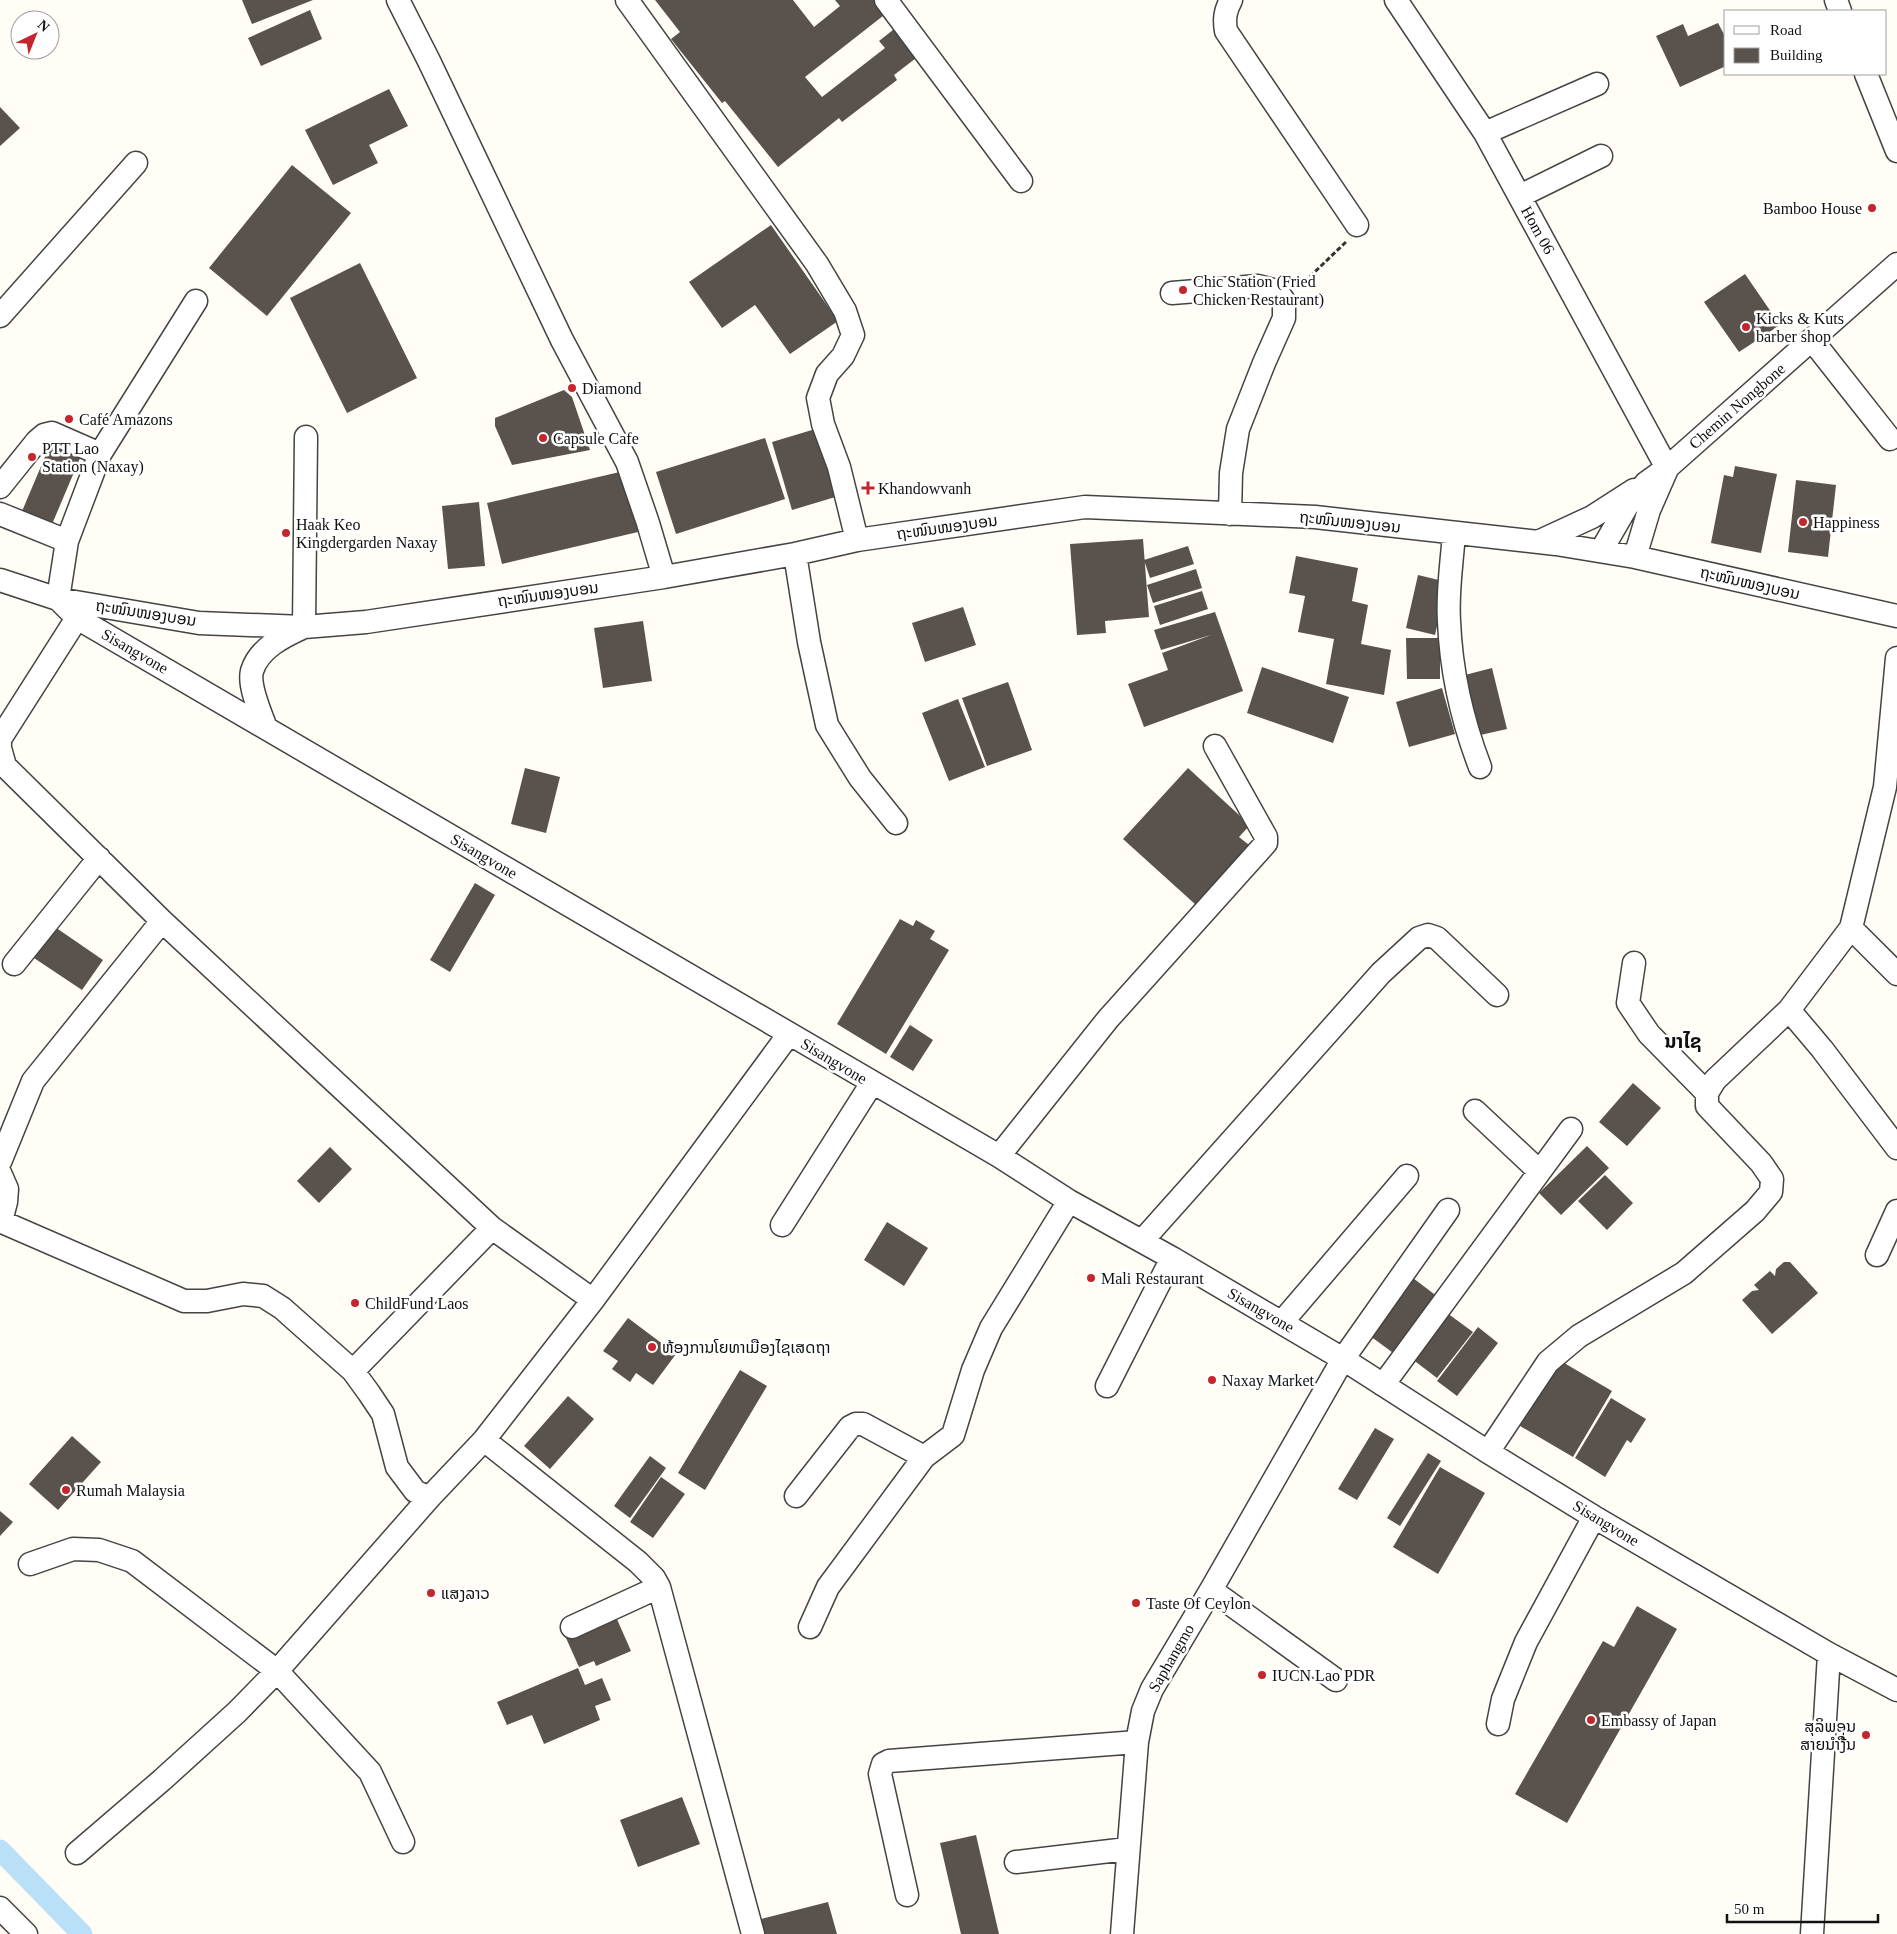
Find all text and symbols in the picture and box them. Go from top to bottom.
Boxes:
north arrow [10,10,60,60]
legend [1724,10,1887,75]
text: N [35,17,52,35]
text: Road [1770,22,1802,38]
text: Building [1770,47,1823,63]
place label: Bamboo House [1763,200,1862,217]
marker: Bamboo House [1866,202,1878,214]
street label: Hom 06 [1518,203,1558,257]
place label: Chic Station (Fried Chicken Restaurant) [1193,273,1324,309]
marker: Chic Station (Fried Chicken Restaurant) [1177,284,1189,296]
place label: Kicks & Kuts barber shop [1756,310,1844,346]
marker: Kicks & Kuts barber shop [1740,321,1752,333]
street label: Chemin Nongbone [1686,360,1789,453]
place label: Diamond [582,380,642,397]
marker: Diamond [566,382,578,394]
place label: Café Amazons [79,411,173,428]
marker: Café Amazons [63,413,75,425]
place label: Capsule Cafe [553,430,639,448]
marker: Capsule Cafe [537,432,549,444]
place label: PTT Lao Station (Naxay) [42,440,144,476]
marker: PTT Lao Station (Naxay) [26,451,38,463]
place label: Khandowvanh [878,480,971,497]
marker: Khandowvanh [862,482,874,494]
street label: ຖະໜົນໜອງບອນ [1298,508,1402,536]
street label: ຖະໜົນໜອງບອນ [895,511,999,543]
place label: Happiness [1813,514,1880,532]
place label: Haak Keo Kingdergarden Naxay [296,516,437,552]
marker: Happiness [1797,516,1809,528]
marker: Haak Keo Kingdergarden Naxay [280,527,292,539]
street label: ຖະໜົນໜອງບອນ [1698,563,1802,603]
street label: ຖະໜົນໜອງບອນ [496,578,600,610]
street label: ຖະໜົນໜອງບອນ [94,597,198,629]
street label: Sisangvone [98,625,171,678]
street label: Sisangvone [447,830,520,883]
district label: ນາໄຊ [1665,1031,1701,1052]
street label: Sisangvone [797,1035,870,1088]
place label: Mali Restaurant [1101,1270,1204,1287]
marker: Mali Restaurant [1085,1272,1097,1284]
street label: Sisangvone [1224,1284,1297,1337]
place label: ChildFund Laos [365,1295,469,1312]
marker: ChildFund Laos [349,1297,361,1309]
place label: ຫ້ອງການໂຍທາເມືອງໄຊເສດຖາ [662,1339,830,1356]
marker: ຫ້ອງການໂຍທາເມືອງໄຊເສດຖາ [646,1341,658,1353]
place label: Naxay Market [1222,1372,1315,1390]
marker: Naxay Market [1206,1374,1218,1386]
place label: Rumah Malaysia [76,1482,185,1500]
marker: Rumah Malaysia [60,1484,72,1496]
street label: Sisangvone [1569,1497,1642,1550]
place label: ແສງລາວ [441,1585,490,1602]
marker: ແສງລາວ [425,1587,437,1599]
place label: Taste Of Ceylon [1146,1595,1251,1613]
marker: Taste Of Ceylon [1130,1597,1142,1609]
street label: Saphangmo [1145,1621,1198,1695]
place label: IUCN Lao PDR [1272,1667,1375,1684]
marker: IUCN Lao PDR [1256,1669,1268,1681]
place label: Embassy of Japan [1601,1712,1717,1730]
marker: Embassy of Japan [1585,1714,1597,1726]
place label: ສຸລິພອນ ສາຍນຳ້ງື່ນ [1800,1718,1856,1753]
marker: ສຸລິພອນ ສາຍນຳ້ງື່ນ [1860,1729,1872,1741]
scale bar [1727,1892,1878,1924]
text: 50 m [1734,1901,1765,1917]

